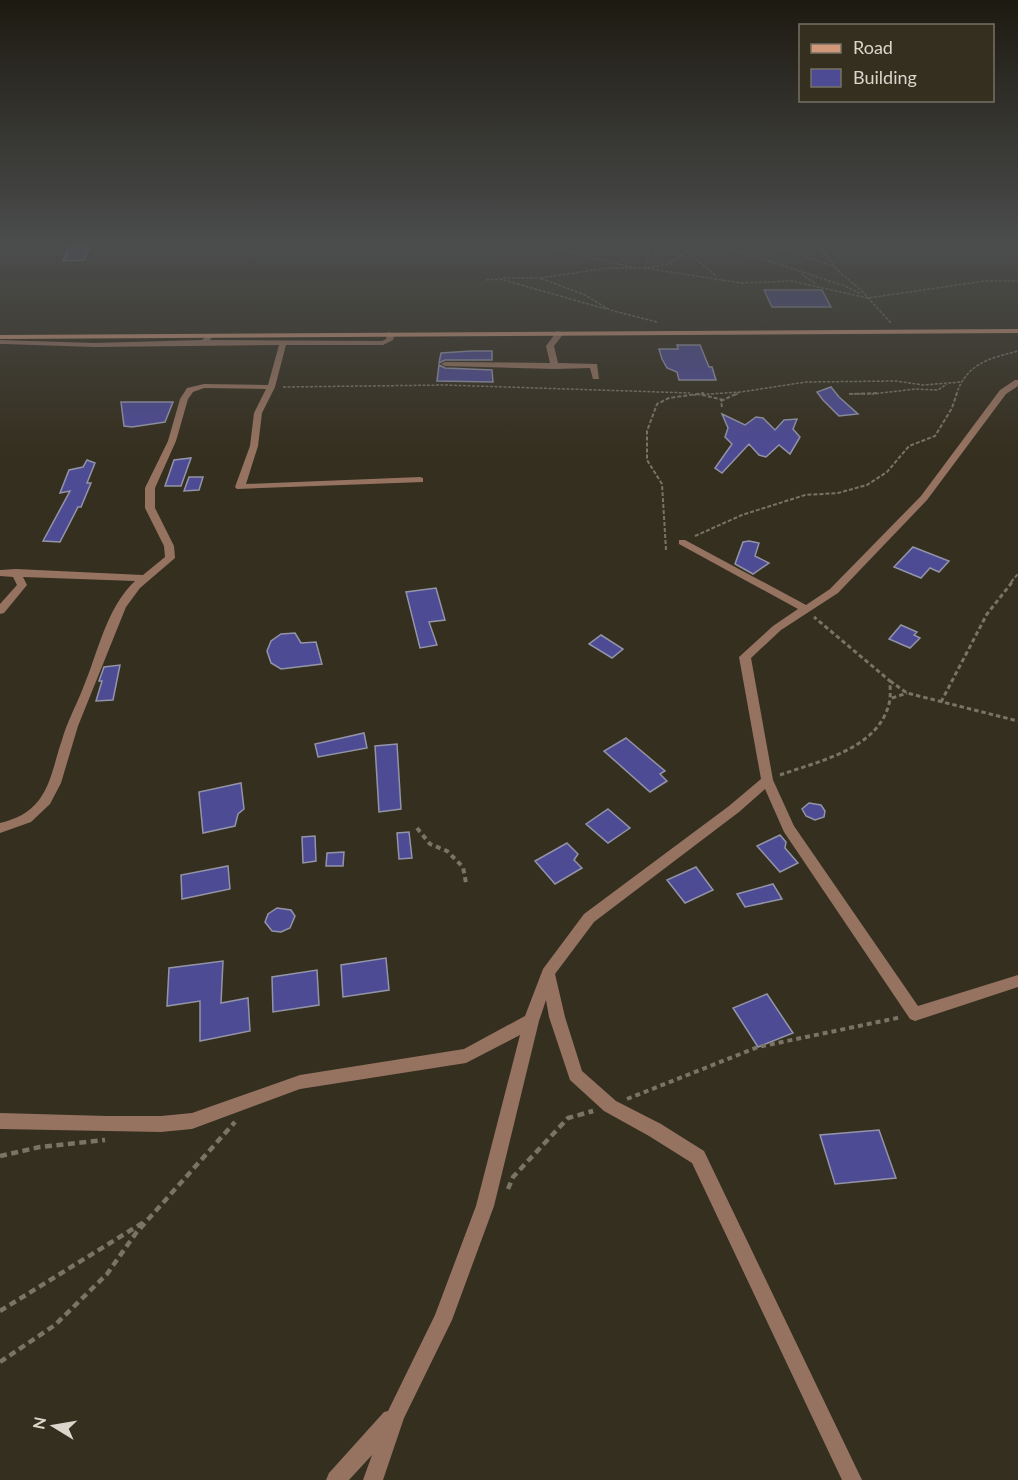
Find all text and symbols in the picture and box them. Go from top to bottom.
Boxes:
legend [799,24,994,102]
text: Road [853,36,893,58]
text: Building [853,66,917,88]
north arrow [24,1396,84,1456]
text: N [28,1415,49,1431]

